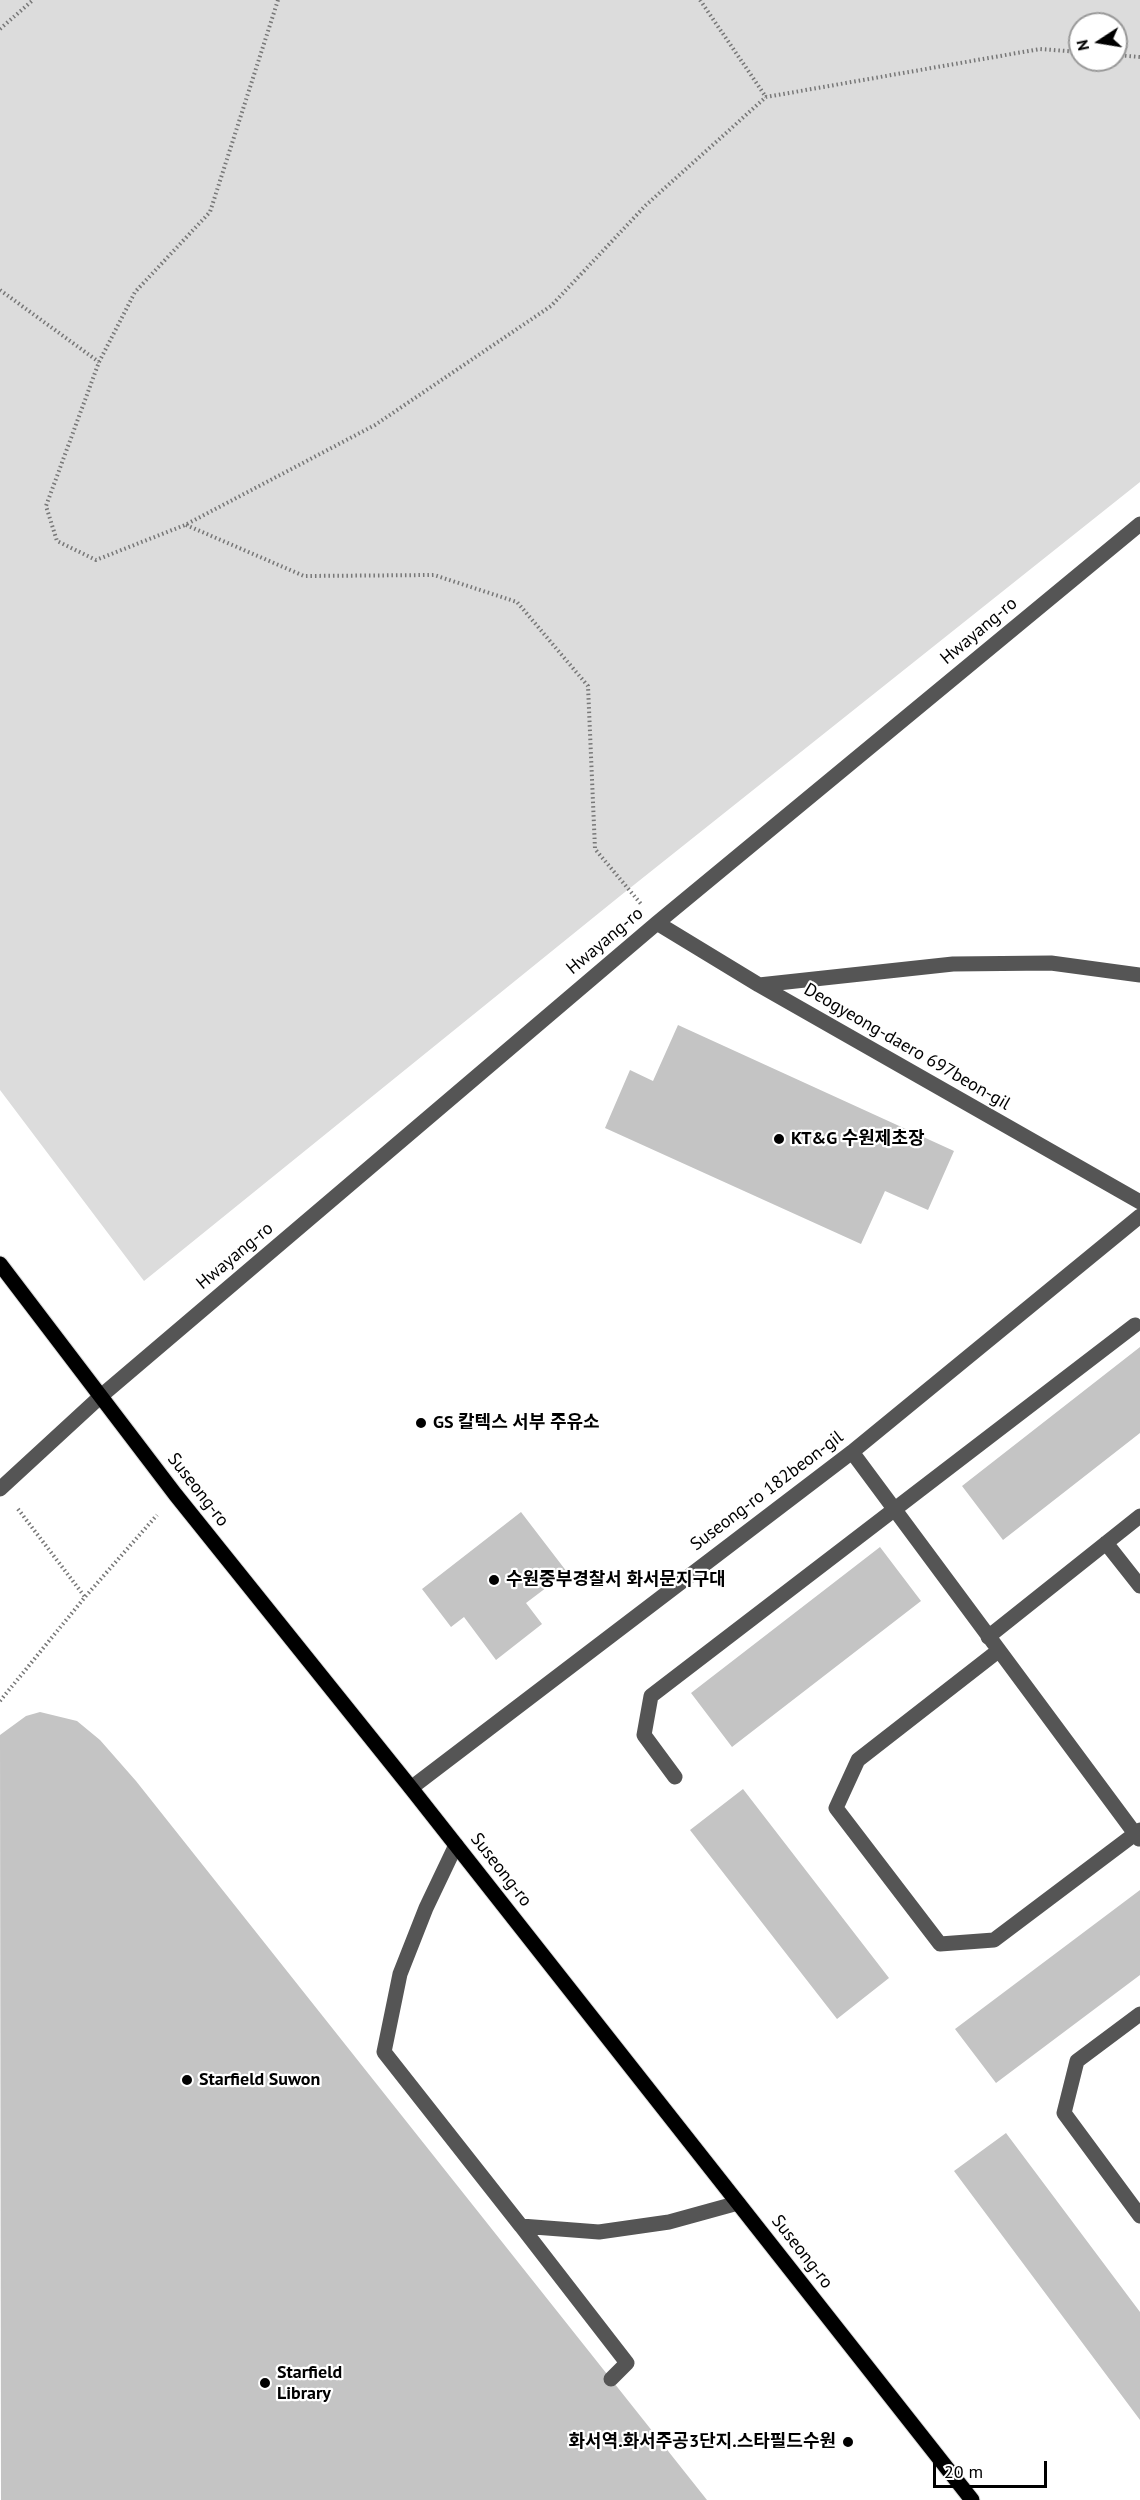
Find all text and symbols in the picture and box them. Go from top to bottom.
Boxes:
north arrow [1068,12,1128,72]
text: N [1071,38,1093,53]
street label: Hwayang-ro [936,593,1022,669]
street label: Hwayang-ro [562,903,648,979]
street label: Deogyeong-daero 697beon-gil [800,979,1014,1115]
place label: KT&G 수원제초장 [791,1128,925,1150]
marker: KT&G 수원제초장 [772,1132,786,1146]
street label: Hwayang-ro [192,1218,278,1294]
place label: GS 칼텍스 서부 주유소 [433,1412,600,1434]
marker: GS 칼텍스 서부 주유소 [414,1416,428,1430]
street label: Suseong-ro 182beon-gil [686,1426,848,1556]
street label: Suseong-ro [163,1449,233,1531]
place label: 수원중부경찰서 화서문지구대 [506,1569,726,1591]
marker: 수원중부경찰서 화서문지구대 [487,1573,501,1587]
street label: Suseong-ro [466,1829,536,1911]
place label: Starfield Suwon [199,2069,320,2091]
marker: Starfield Suwon [180,2073,194,2087]
street label: Suseong-ro [767,2211,837,2293]
place label: Starfield Library [277,2362,342,2404]
marker: Starfield Library [258,2376,272,2390]
place label: 화서역.화서주공3단지.스타필드수원 [569,2431,836,2453]
marker: 화서역.화서주공3단지.스타필드수원 [841,2435,855,2449]
scale bar [936,2449,1050,2487]
text: 20 m [944,2460,983,2483]

